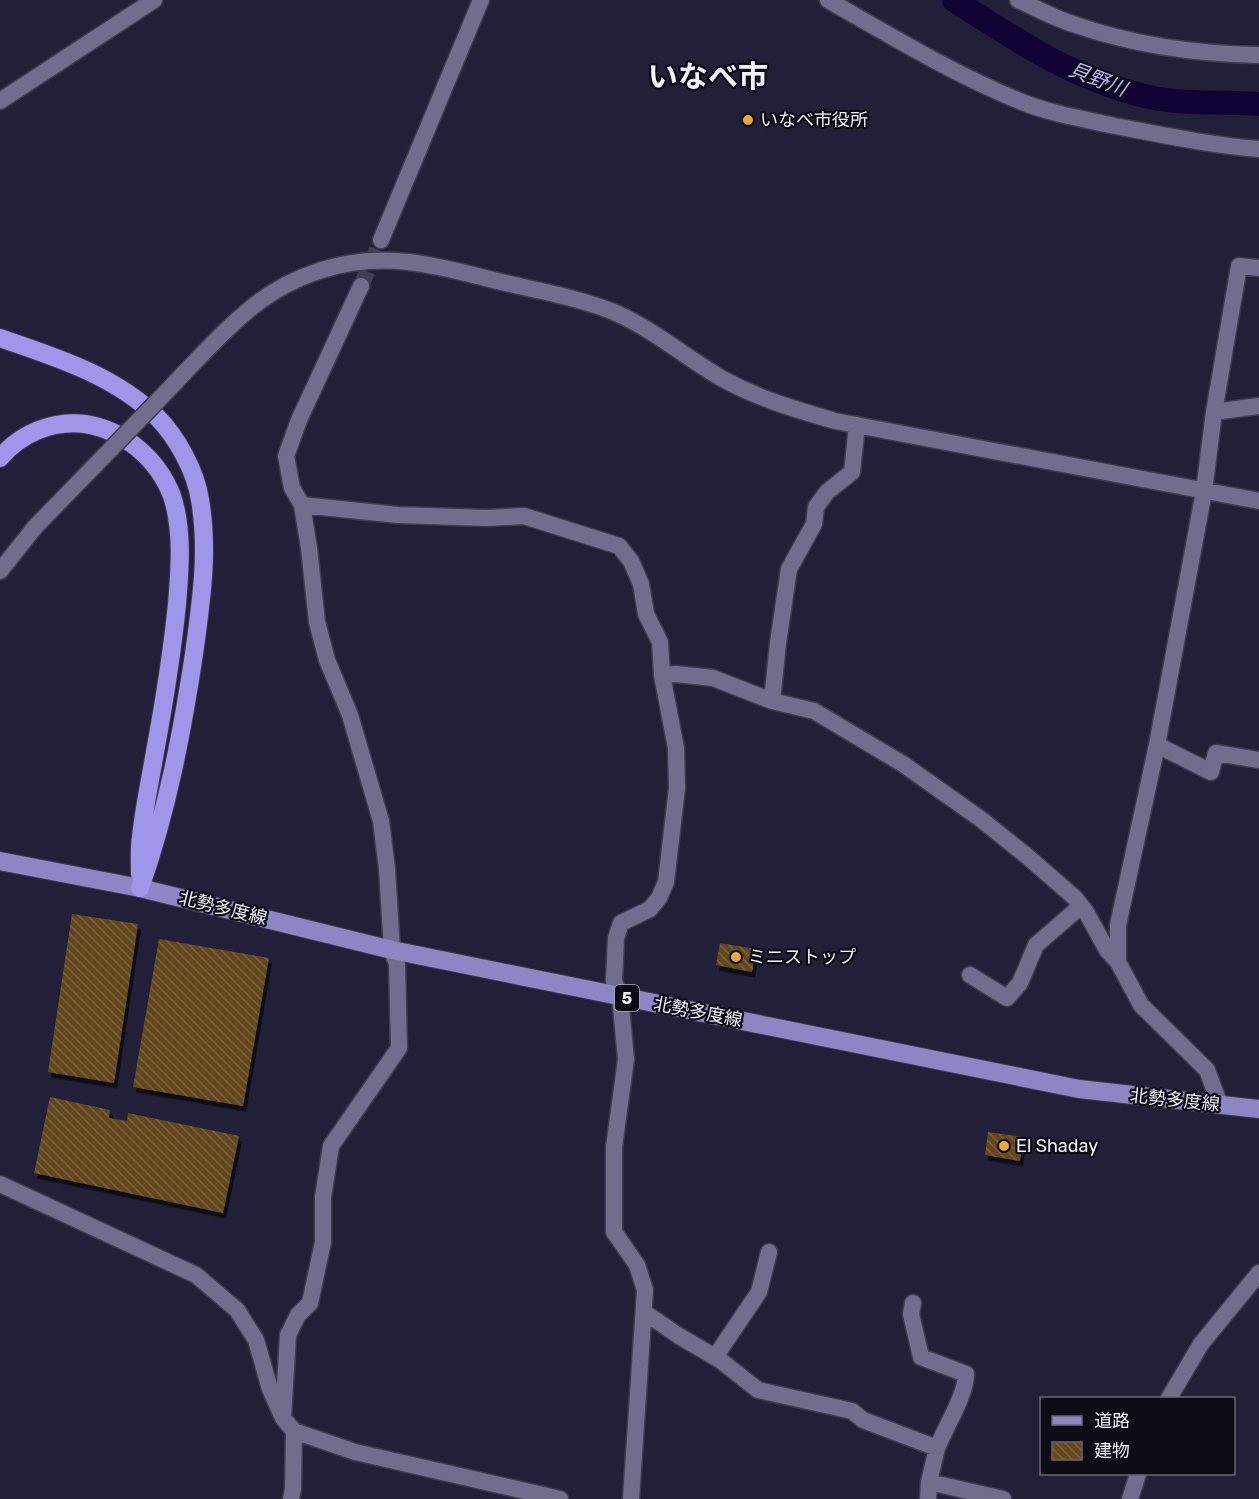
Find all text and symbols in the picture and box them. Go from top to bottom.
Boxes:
water label: 貝野川 [1066,57,1132,102]
district label: いなべ市 [648,59,768,95]
place label: いなべ市役所 [760,109,868,131]
marker: いなべ市役所 [741,113,755,127]
street label: 北勢多度線 [177,886,269,930]
place label: ミニストップ [748,946,856,968]
marker: ミニストップ [729,950,743,964]
road number: 5 [615,985,639,1011]
street label: 北勢多度線 [652,993,744,1031]
street label: 北勢多度線 [1129,1084,1221,1116]
place label: El Shaday [1016,1135,1098,1157]
marker: El Shaday [997,1139,1011,1153]
legend [1040,1397,1235,1475]
text: 道路 [1094,1410,1130,1432]
text: 建物 [1094,1440,1130,1462]

